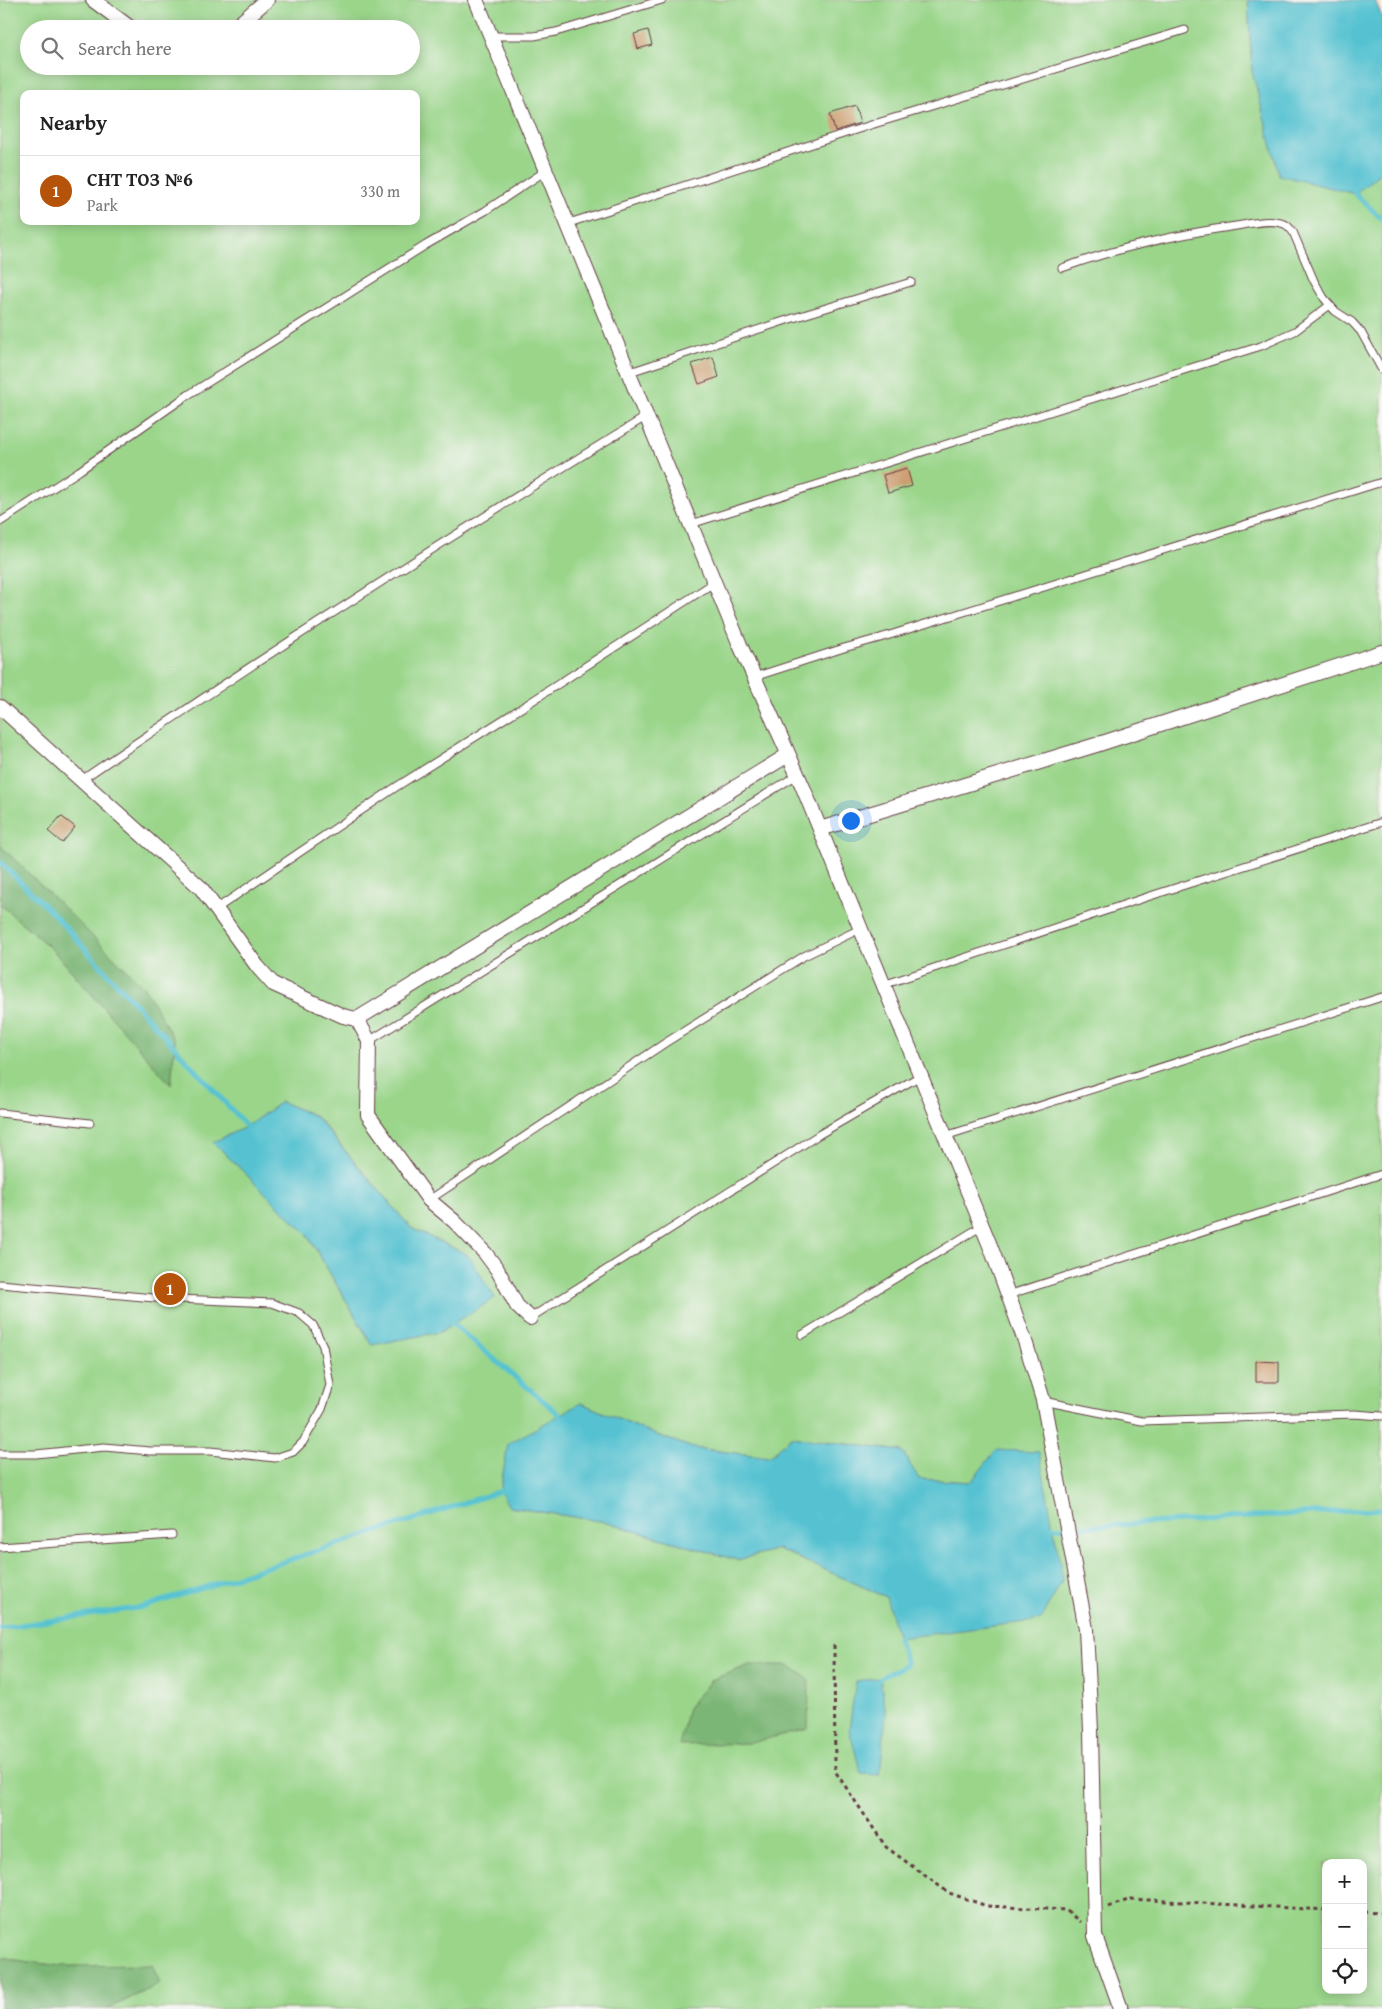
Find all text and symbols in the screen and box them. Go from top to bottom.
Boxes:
search box [20,20,420,75]
icon: search [38,34,66,62]
text: Search here [78,34,172,62]
text: Nearby [40,107,107,138]
text: СНТ ТОЗ №6 [87,165,193,193]
text: 1 [52,179,60,203]
text: 330 m [360,179,400,203]
text: Park [87,193,118,217]
your location [838,808,864,834]
pin: 1 [154,1270,186,1308]
map controls [1322,1859,1367,1994]
button: + [1322,1859,1367,1904]
button: − [1322,1904,1367,1949]
button: locate [1322,1949,1367,1994]

